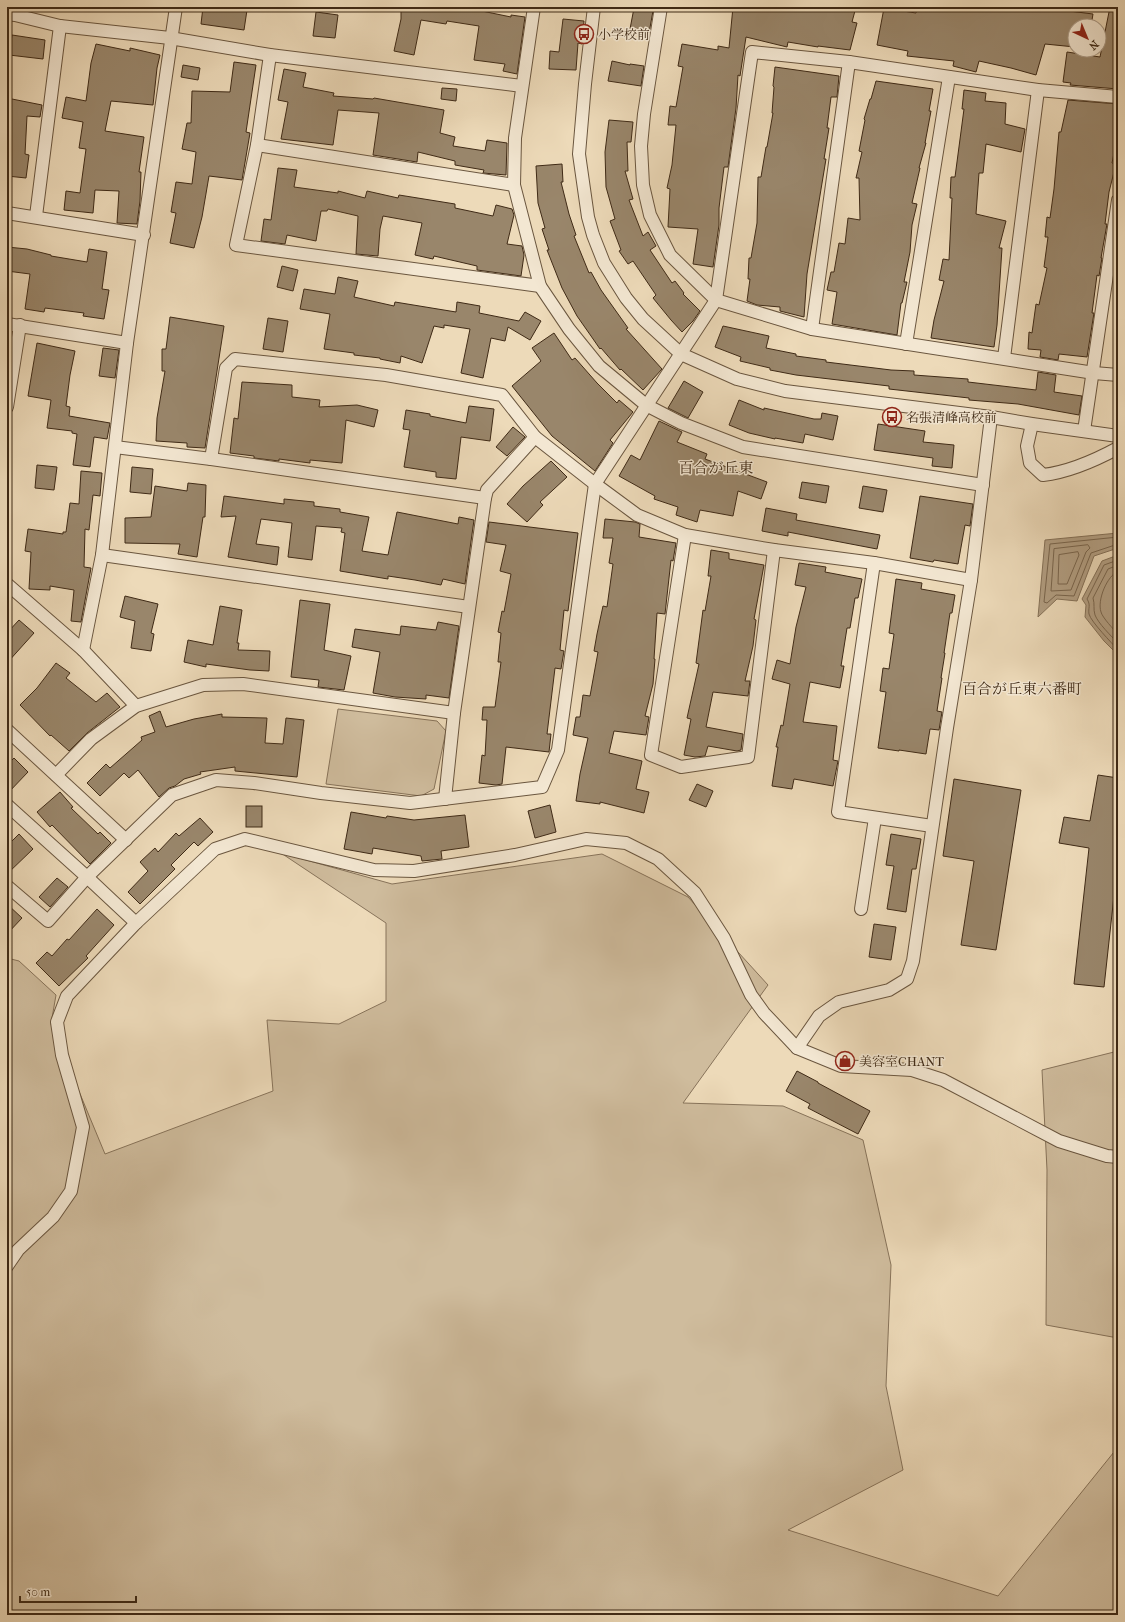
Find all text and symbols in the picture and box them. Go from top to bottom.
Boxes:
north arrow [1067,18,1107,58]
bus stop icon: 小学校前 [573,23,595,45]
place label: 小学校前 [598,27,650,42]
text: N [1086,37,1101,53]
bus stop icon: 名張清峰高校前 [881,406,903,428]
place label: 名張清峰高校前 [906,410,997,425]
district label: 百合が丘東 [678,459,754,477]
district label: 百合が丘東六番町 [962,680,1082,698]
shop icon: 美容室CHANT [834,1050,856,1072]
place label: 美容室CHANT [859,1054,944,1069]
scale bar [20,1578,136,1604]
text: 50 m [26,1585,50,1599]

